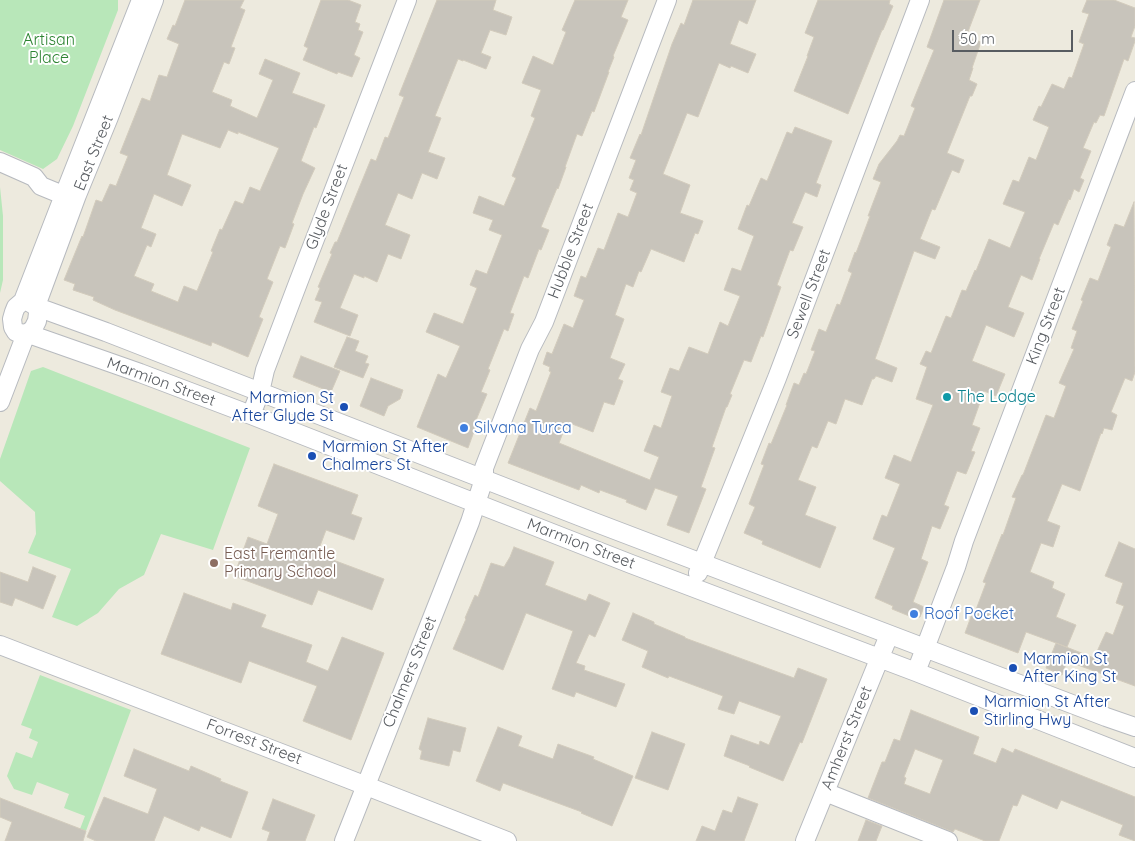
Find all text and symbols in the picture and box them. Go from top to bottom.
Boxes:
scale bar [955,20,1076,52]
text: 50 m [960,29,995,48]
park label: Artisan Place [23,30,75,68]
street label: East Street [70,112,118,194]
street label: Glyde Street [302,161,352,253]
street label: Hubble Street [544,201,598,301]
street label: Sewell Street [783,246,835,342]
street label: King Street [1022,284,1070,368]
street label: Marmion Street [104,353,218,411]
place label: The Lodge [957,387,1036,407]
place label: Marmion St After Glyde St [232,388,334,426]
marker: The Lodge [941,391,953,403]
marker: Marmion St After Glyde St [338,401,350,413]
place label: Silvana Turca [474,418,572,438]
marker: Silvana Turca [458,422,470,434]
place label: Marmion St After Chalmers St [322,437,448,475]
marker: Marmion St After Chalmers St [306,450,318,462]
street label: Marmion Street [524,515,638,573]
place label: East Fremantle Primary School [224,544,336,582]
marker: East Fremantle Primary School [208,557,220,569]
place label: Roof Pocket [924,604,1014,624]
marker: Roof Pocket [908,608,920,620]
street label: Chalmers Street [379,614,441,730]
place label: Marmion St After King St [1023,649,1116,687]
marker: Marmion St After King St [1007,662,1019,674]
street label: Amherst Street [817,683,877,793]
place label: Marmion St After Stirling Hwy [984,692,1110,730]
marker: Marmion St After Stirling Hwy [968,705,980,717]
street label: Forrest Street [204,715,304,769]

